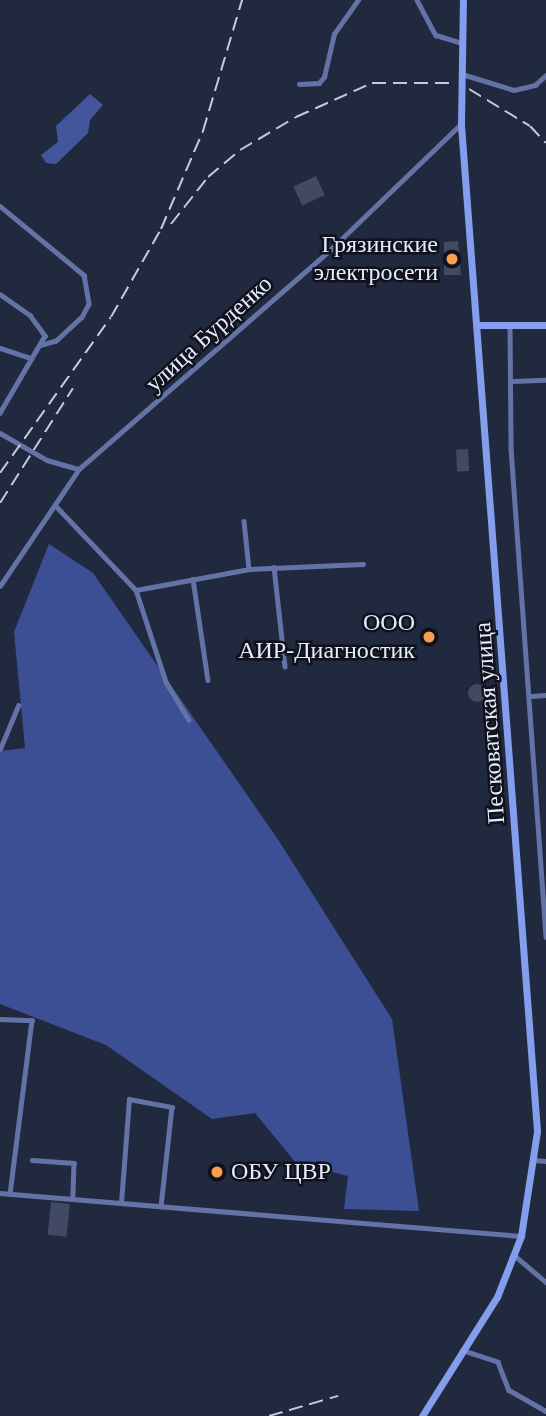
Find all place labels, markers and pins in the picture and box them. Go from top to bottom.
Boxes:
place label: Грязинские электросети [314,231,438,287]
marker: Грязинские электросети [444,251,460,267]
place label: ООО АИР-Диагностик [238,609,415,665]
marker: ООО АИР-Диагностик [421,629,437,645]
place label: ОБУ ЦВР [231,1158,331,1186]
marker: ОБУ ЦВР [209,1164,225,1180]

